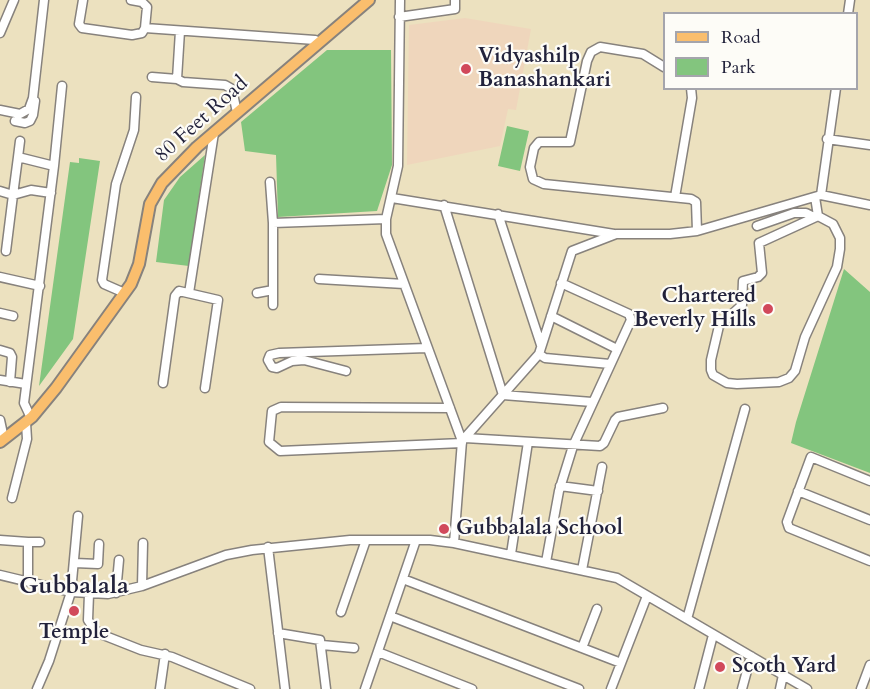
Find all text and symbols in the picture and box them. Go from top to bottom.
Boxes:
legend [663,12,858,90]
text: Road [721,25,761,50]
place label: Vidyashilp Banashankari [478,44,611,94]
text: Park [721,55,756,80]
marker: Vidyashilp Banashankari [459,62,473,76]
street label: 80 Feet Road [150,72,254,168]
place label: Chartered Beverly Hills [633,284,756,334]
marker: Chartered Beverly Hills [761,302,775,316]
place label: Gubbalala School [456,516,623,542]
marker: Gubbalala School [437,522,451,536]
district label: Gubbalala [19,573,129,601]
marker: Temple [67,604,81,618]
place label: Temple [39,620,109,646]
place label: Scoth Yard [732,654,836,680]
marker: Scoth Yard [713,660,727,674]

